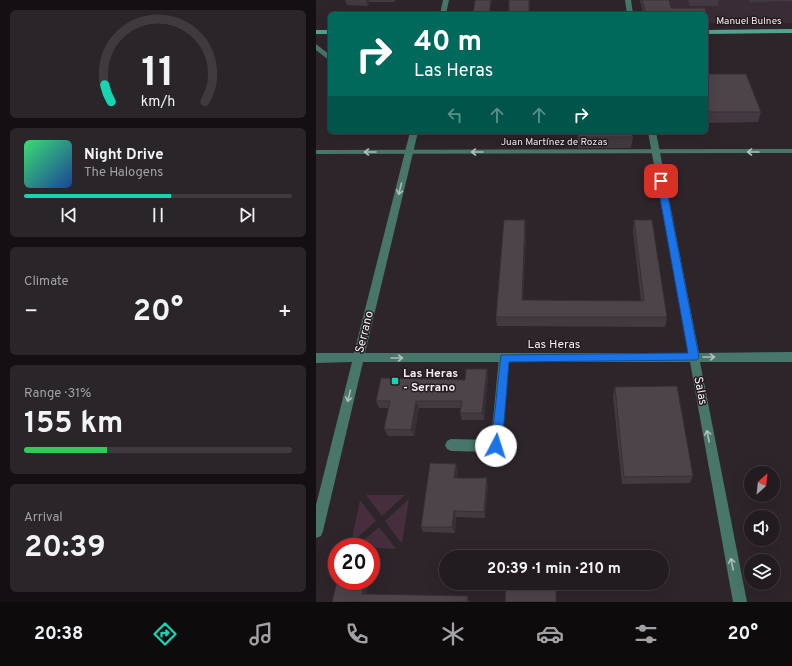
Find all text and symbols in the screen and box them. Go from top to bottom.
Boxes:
street label: Manuel Bulnes [716,15,782,28]
text: 40 m [414,25,482,61]
icon: right [348,28,400,80]
text: 11 [141,48,175,101]
text: Las Heras [414,60,493,83]
text: km/h [141,93,175,111]
icon: left [444,104,466,126]
icon: ahead [486,104,508,126]
icon: ahead [528,104,550,126]
icon: right [570,104,592,126]
street label: Juan Martínez de Rozas [501,136,608,149]
text: Night Drive [84,146,164,165]
one-way arrow [364,148,377,156]
one-way arrow [471,148,484,156]
one-way arrow [747,148,760,156]
pin [644,164,678,198]
text: The Halogens [84,165,163,181]
icon: arrive [650,170,672,192]
one-way arrow [396,183,403,196]
icon: previous [58,204,80,226]
icon: pause [147,204,169,226]
icon: next [236,204,258,226]
text: Climate [24,274,69,290]
text: 20° [133,294,183,331]
text: − [24,299,38,326]
text: + [278,299,292,326]
street label: Serrano [352,309,378,355]
street label: Las Heras [528,337,580,353]
one-way arrow [702,353,715,361]
one-way arrow [390,354,403,362]
place label: Las Heras - Serrano [403,366,458,396]
street label: Salas [689,375,711,407]
marker: Las Heras - Serrano [390,376,400,386]
text: Range · 31% [24,386,91,402]
one-way arrow [345,389,352,402]
text: 155 km [24,406,123,443]
position arrow [475,425,517,467]
one-way arrow [704,430,712,443]
north arrow [744,466,780,502]
map controls [744,466,780,590]
text: Arrival [24,510,63,526]
button: sound [744,510,780,546]
text: 20:39 [24,530,106,567]
speed limit sign: 20 [328,538,380,590]
button: layers [744,554,780,590]
one-way arrow [728,558,736,571]
text: 20:39 · 1 min · 210 m [487,560,621,579]
icon: directions [151,620,179,648]
icon: music [247,620,275,648]
icon: phone [343,620,371,648]
icon: climate [439,620,467,648]
icon: car [536,620,564,648]
icon: filters [632,620,660,648]
text: 20:38 [34,623,83,646]
text: 20° [728,623,758,646]

